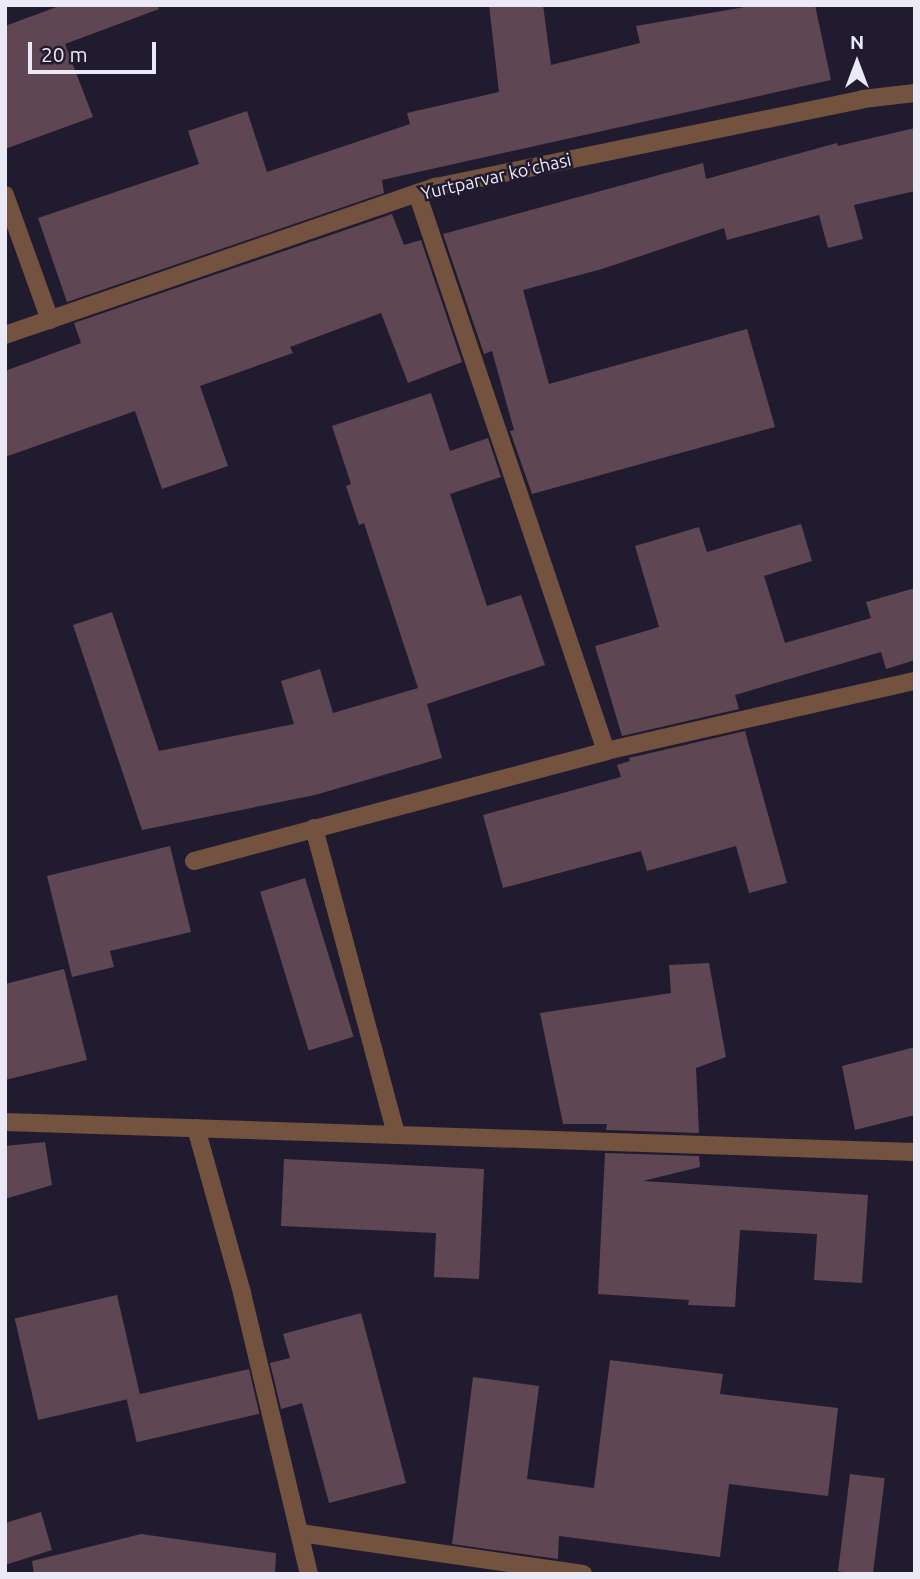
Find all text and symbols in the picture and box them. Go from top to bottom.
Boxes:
scale bar [32,28,159,72]
north arrow [822,28,892,98]
text: N [850,31,864,53]
text: 20 m [41,42,88,66]
street label: Yurtparvar koʻchasi [419,148,573,204]

